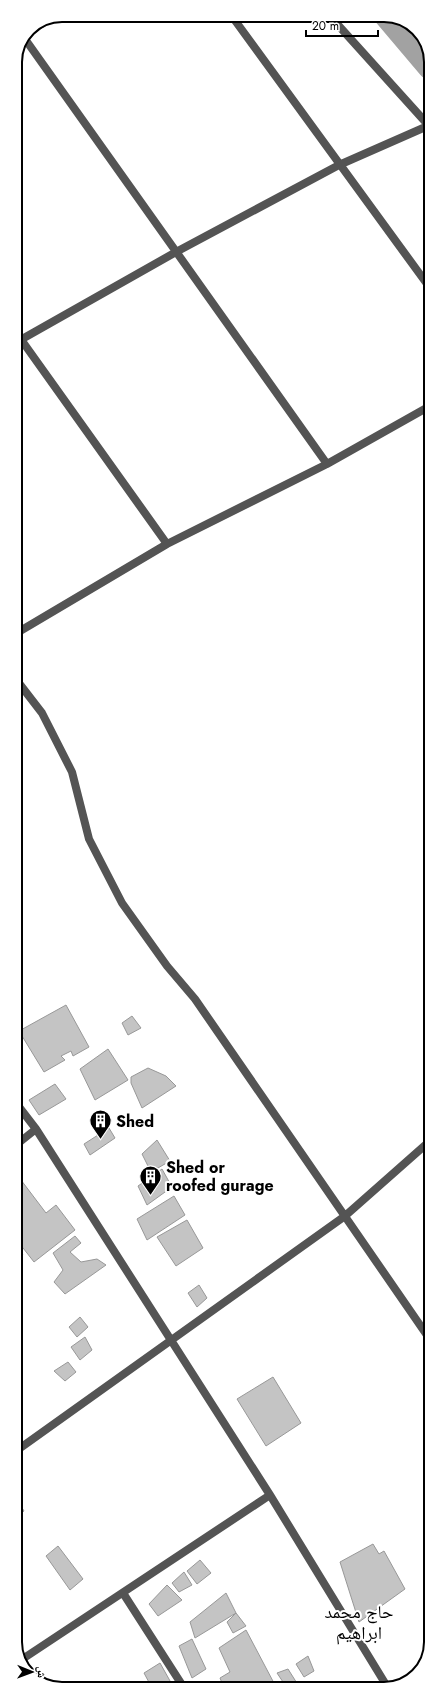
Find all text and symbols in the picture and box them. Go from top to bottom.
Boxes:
scale bar [306,12,378,38]
text: 20 m [312,17,339,35]
building icon: Shed [87,1108,113,1141]
place label: Shed [116,1110,154,1133]
place label: Shed or roofed gurage [166,1156,274,1197]
building icon: Shed or roofed gurage [138,1163,164,1196]
district label: حاج محمد ابراهيم [324,1599,394,1646]
north arrow [12,1652,52,1692]
text: ش [34,1666,50,1678]

